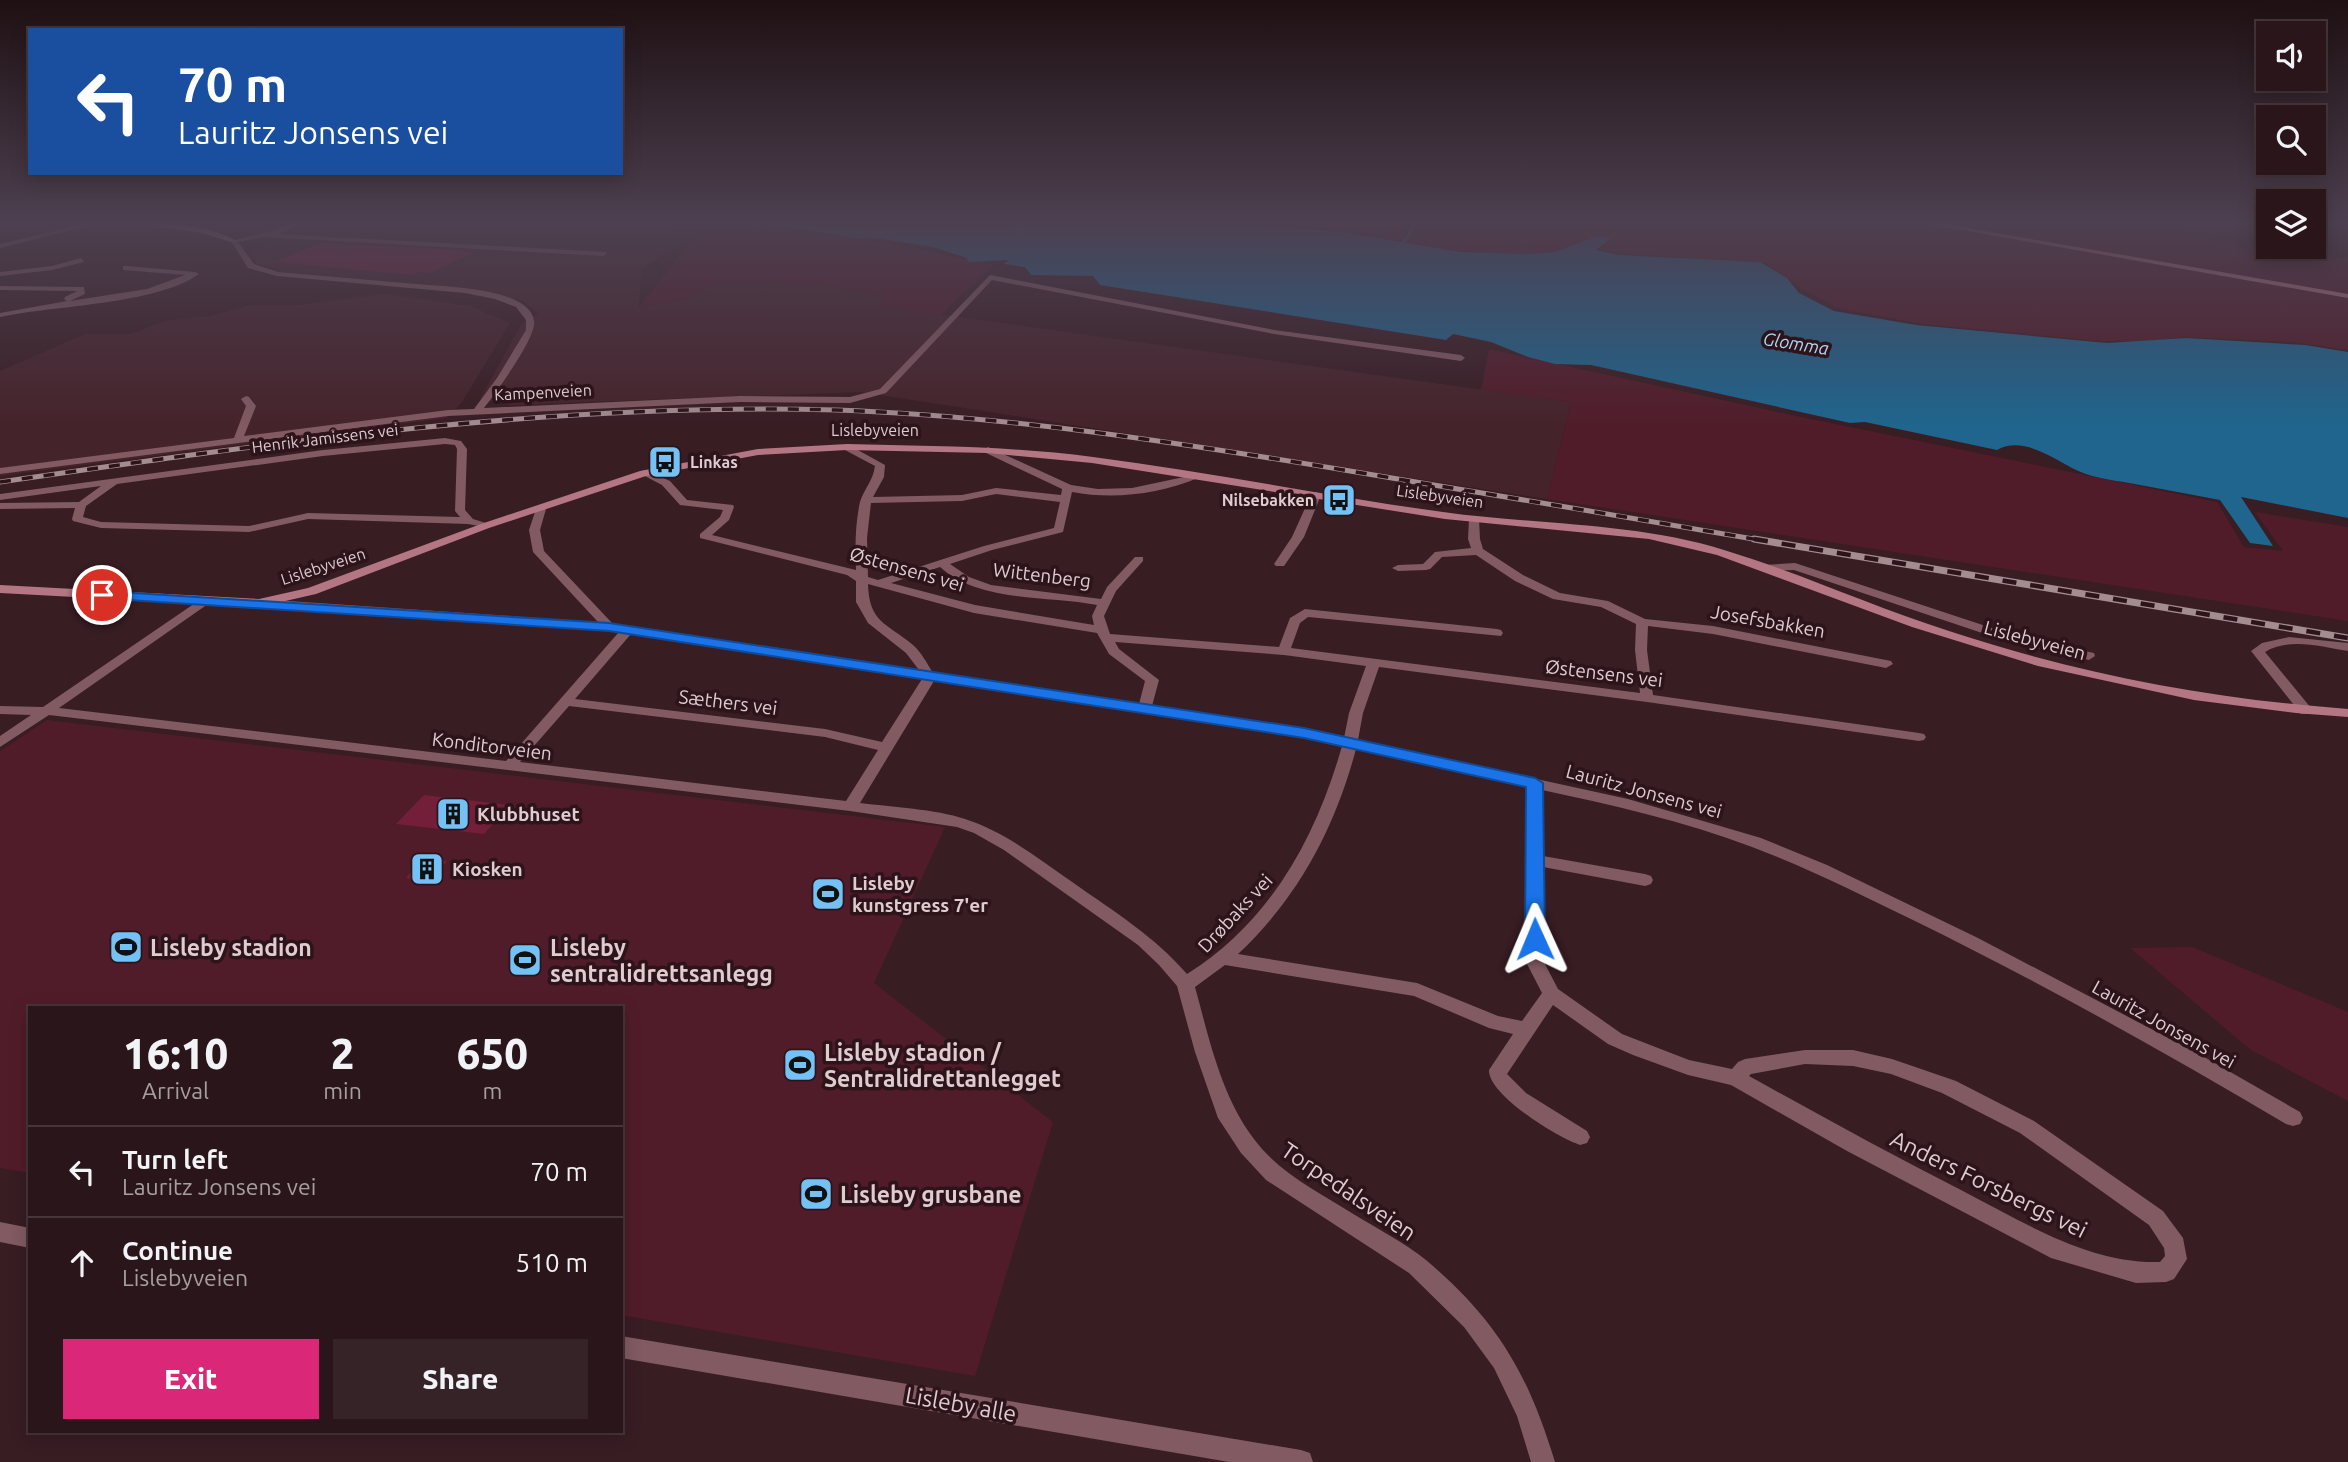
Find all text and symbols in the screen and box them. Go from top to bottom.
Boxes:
map controls [2256,21,2326,259]
button: sound [2256,21,2326,91]
icon: left [63,56,154,147]
text: 70 m [178,56,287,111]
button: search [2256,105,2326,175]
text: Lauritz Jonsens vei [178,114,448,150]
button: layers [2256,189,2326,259]
water label: Glomma [1762,328,1831,358]
street label: Kampenveien [494,380,592,404]
street label: Henrik Jamissens vei [251,420,399,456]
street label: Lislebyveien [831,421,919,439]
bus stop icon: Linkas [646,443,684,481]
place label: Linkas [690,453,738,471]
bus stop icon: Nilsebakken [1320,481,1358,519]
street label: Lislebyveien [1395,481,1485,511]
place label: Nilsebakken [1222,491,1314,509]
street label: Østensens vei [847,542,967,596]
street label: Lislebyveien [278,544,368,588]
street label: Wittenberg [992,558,1092,592]
pin [72,565,132,625]
icon: arrive [83,576,121,614]
street label: Josefsbakken [1709,600,1827,642]
street label: Lislebyveien [1982,616,2088,664]
street label: Østensens vei [1544,655,1664,691]
street label: Sæthers vei [677,685,779,719]
street label: Konditorveien [431,728,553,764]
street label: Lauritz Jonsens vei [1564,760,1724,822]
building icon: Klubbhuset [434,795,472,833]
place label: Klubbhuset [477,803,580,825]
building icon: Kiosken [408,850,446,888]
place label: Kiosken [452,858,523,880]
street label: Drøbaks vei [1193,869,1277,957]
place label: Lisleby kunstgress 7'er [852,872,988,916]
sports icon: Lisleby kunstgress 7'er [809,875,847,913]
position arrow [1498,902,1572,976]
sports icon: Lisleby stadion [107,928,145,966]
place label: Lisleby stadion [150,935,312,960]
place label: Lisleby sentralidrettsanlegg [550,935,773,986]
sports icon: Lisleby sentralidrettsanlegg [506,941,544,979]
street label: Lauritz Jonsens vei [2088,975,2240,1073]
text: 16:10 [123,1030,228,1077]
text: 2 [331,1030,354,1077]
text: 650 [457,1030,528,1077]
place label: Lisleby stadion / Sentralidrettanlegget [824,1040,1061,1091]
sports icon: Lisleby stadion / Sentralidrettanlegget [781,1046,819,1084]
text: Arrival [142,1078,209,1103]
text: min [323,1078,362,1103]
text: m [482,1078,502,1103]
street label: Anders Forsbergs vei [1887,1126,2091,1242]
street label: Torpedalsveien [1277,1137,1421,1245]
text: Turn left [122,1145,228,1174]
icon: left [63,1153,101,1191]
text: 70 m [530,1157,588,1186]
text: Lauritz Jonsens vei [122,1174,316,1199]
sports icon: Lisleby grusbane [797,1175,835,1213]
place label: Lisleby grusbane [840,1182,1022,1207]
text: Continue [122,1236,233,1265]
icon: ahead [63,1244,101,1282]
text: 510 m [516,1248,588,1277]
text: Lislebyveien [122,1265,248,1290]
button: Exit [63,1339,319,1419]
button: Share [333,1339,588,1419]
street label: Lisleby alle [904,1382,1018,1426]

